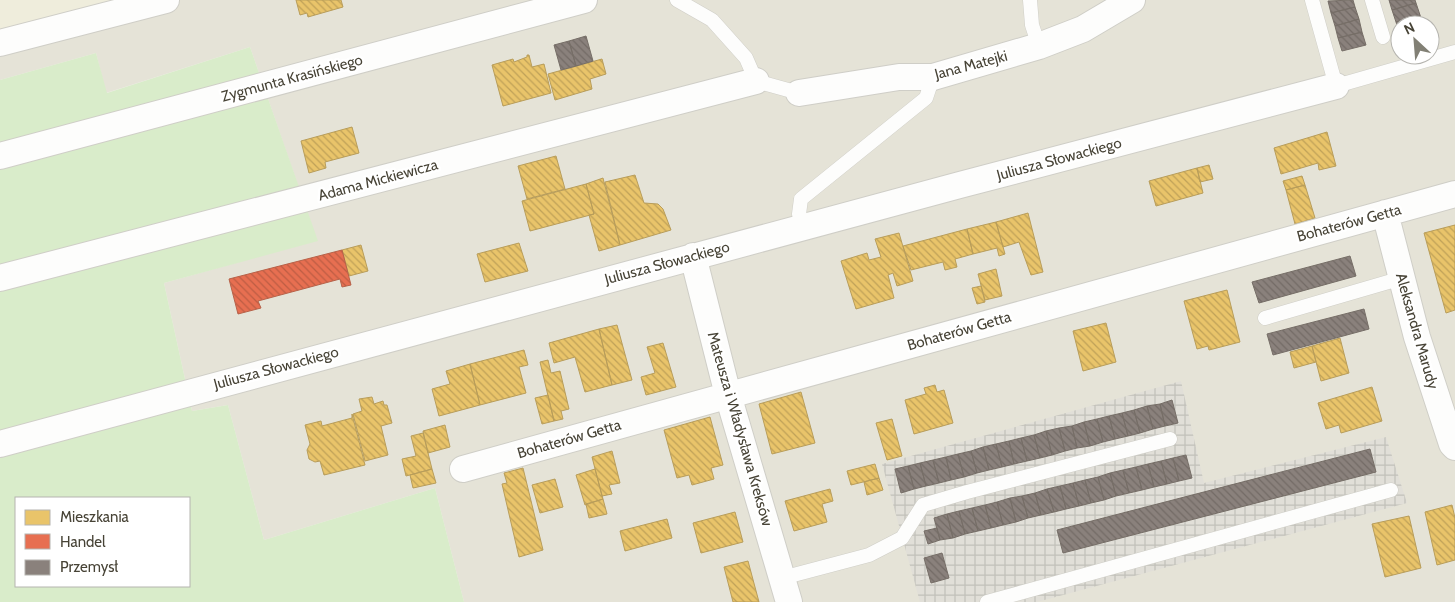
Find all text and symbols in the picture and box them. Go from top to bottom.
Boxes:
north arrow [1390,15,1440,65]
text: N [1401,18,1418,39]
street label: Jana Matejki [932,47,1009,84]
street label: Zygmunta Krasińskiego [219,50,365,106]
street label: Juliusza Słowackiego [994,134,1123,185]
street label: Adama Mickiewicza [316,155,441,205]
street label: Bohaterów Getta [1295,200,1404,246]
street label: Juliusza Słowackiego [602,238,731,289]
street label: Aleksandra Marudy [1392,271,1442,392]
street label: Bohaterów Getta [905,307,1014,354]
street label: Mateusza i Władysława Kreksów [704,330,776,529]
street label: Juliusza Słowackiego [211,343,340,394]
street label: Bohaterów Getta [515,415,624,462]
legend [15,497,190,587]
text: Mieszkania [60,508,130,526]
text: Handel [60,533,106,551]
text: Przemysł [60,558,118,576]

